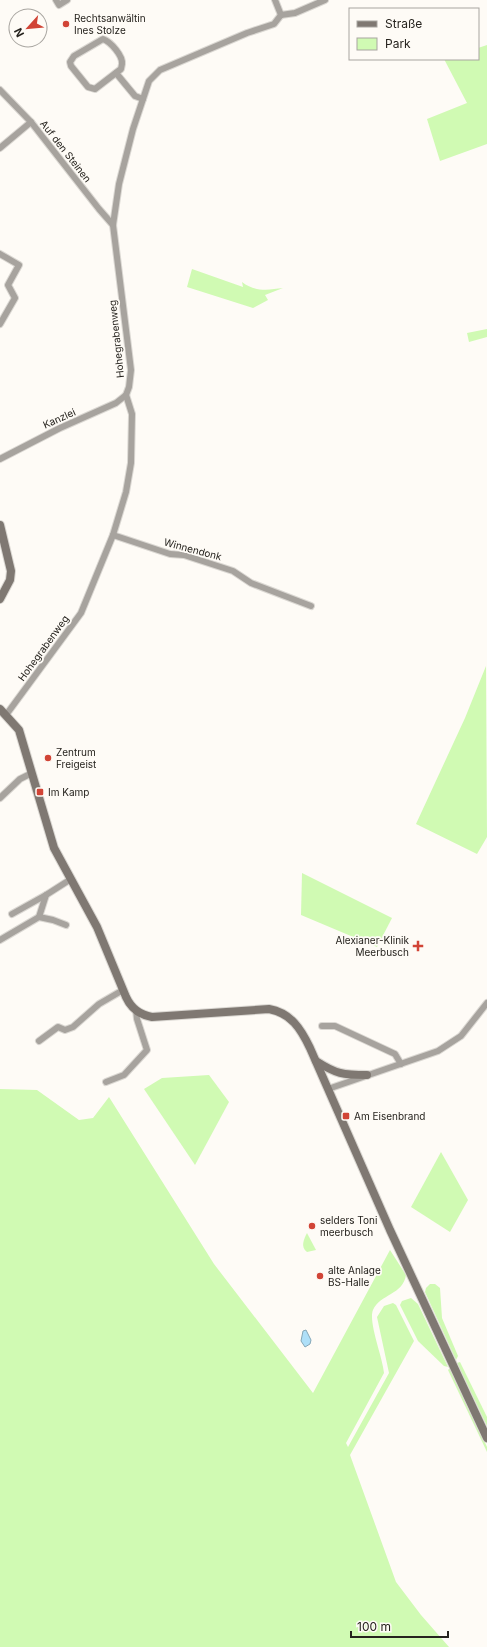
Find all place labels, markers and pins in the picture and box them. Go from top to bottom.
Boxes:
place label: Rechtsanwältin Ines Stolze [74,12,146,36]
marker: Rechtsanwältin Ines Stolze [61,19,71,29]
place label: Zentrum Freigeist [56,746,97,770]
marker: Zentrum Freigeist [43,753,53,763]
place label: Im Kamp [48,786,89,798]
marker: Im Kamp [35,787,45,797]
place label: Alexianer-Klinik Meerbusch [335,934,410,958]
marker: Alexianer-Klinik Meerbusch [412,940,424,952]
place label: Am Eisenbrand [354,1110,425,1122]
marker: Am Eisenbrand [341,1111,351,1121]
place label: selders Toni meerbusch [320,1214,377,1238]
marker: selders Toni meerbusch [307,1221,317,1231]
place label: alte Anlage BS-Halle [328,1264,381,1288]
marker: alte Anlage BS-Halle [315,1271,325,1281]

